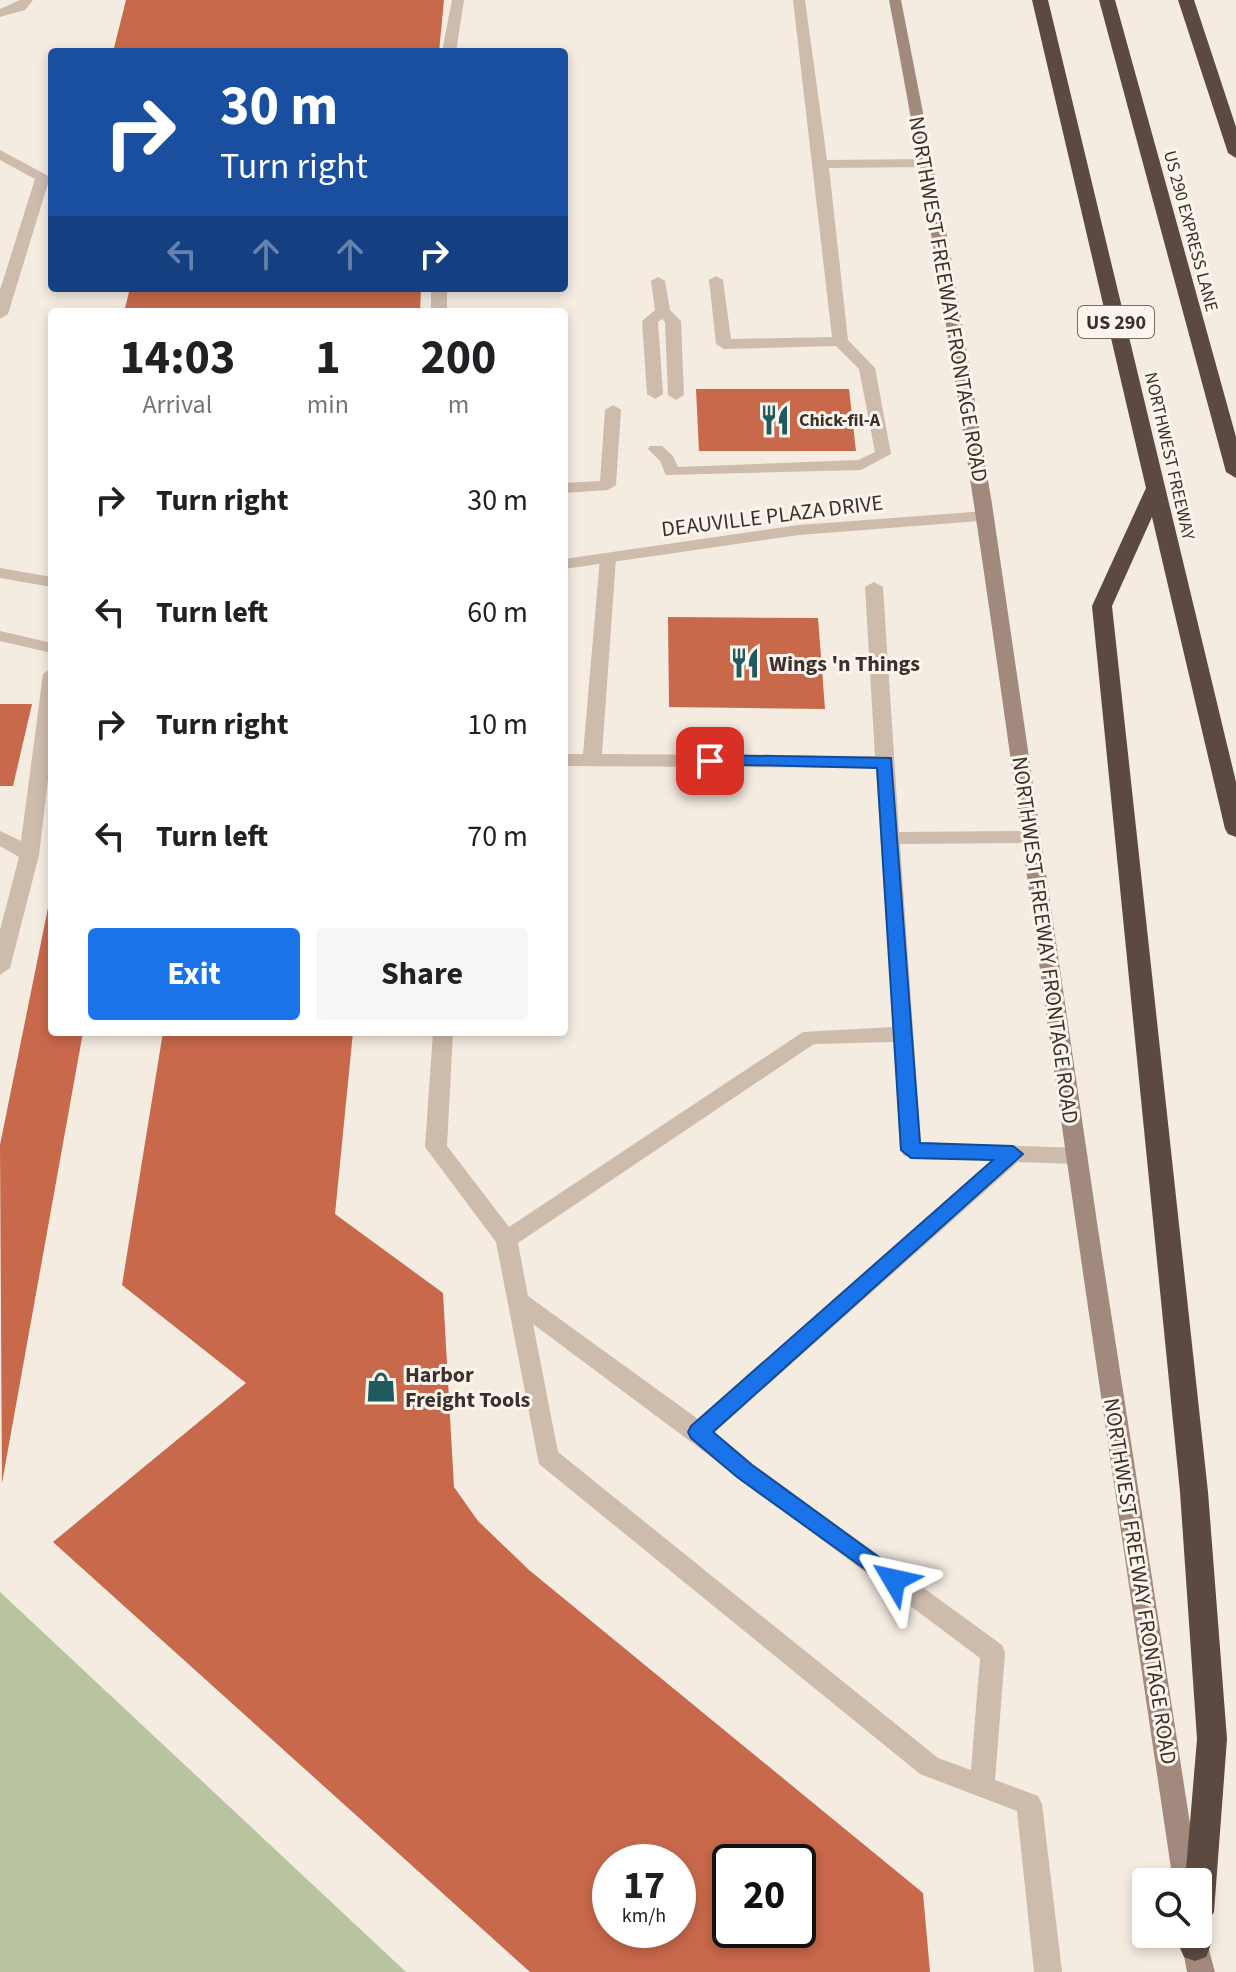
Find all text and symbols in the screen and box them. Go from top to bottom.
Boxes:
text: 30 m [220,67,338,146]
icon: right [88,80,192,184]
street label: NORTHWEST FREEWAY FRONTAGE ROAD [900,114,996,485]
text: Turn right [220,141,368,192]
street label: US 290 EXPRESS LANE [1157,148,1224,315]
icon: left [160,232,204,276]
icon: ahead [244,232,288,276]
icon: ahead [328,232,372,276]
icon: right [412,232,456,276]
road number: US 290 [1078,306,1154,338]
text: 14:03 [119,324,235,392]
text: 1 [315,324,341,392]
text: 200 [420,324,496,392]
street label: NORTHWEST FREEWAY [1138,370,1201,543]
text: Arrival [142,386,212,423]
text: min [307,386,349,423]
text: m [448,386,469,423]
restaurant icon: Chick-fil-A [758,403,792,437]
place label: Chick-fil-A [799,408,881,433]
icon: right [88,478,132,522]
text: Turn right [156,479,288,522]
text: 30 m [467,479,528,522]
street label: DEAUVILLE PLAZA DRIVE [659,487,885,545]
icon: left [88,590,132,634]
text: Turn left [156,591,268,634]
text: 60 m [467,591,528,634]
restaurant icon: Wings 'n Things [728,646,762,680]
place label: Wings 'n Things [769,648,920,680]
icon: right [88,702,132,746]
text: Turn right [156,703,288,746]
text: 10 m [467,703,528,746]
pin [676,727,744,795]
icon: arrive [688,739,732,783]
street label: NORTHWEST FREEWAY FRONTAGE ROAD [1003,754,1087,1126]
icon: left [88,814,132,858]
text: Turn left [156,815,268,858]
text: 70 m [467,815,528,858]
button: Exit [88,928,300,1020]
button: Share [316,928,528,1020]
place label: Harbor Freight Tools [405,1359,530,1416]
shop icon: Harbor Freight Tools [364,1370,398,1404]
street label: NORTHWEST FREEWAY FRONTAGE ROAD [1095,1396,1185,1767]
position arrow [852,1538,936,1622]
speed limit sign: 20 [712,1844,816,1948]
text: 17 [623,1857,665,1914]
map controls [1132,1868,1212,1948]
button: search [1132,1868,1212,1948]
text: km/h [622,1902,666,1930]

